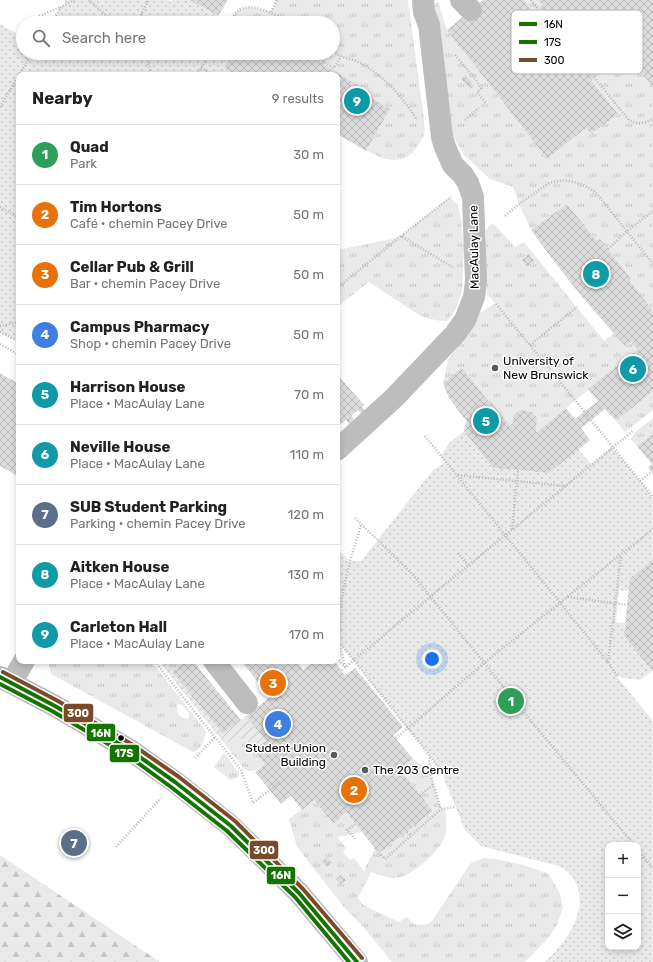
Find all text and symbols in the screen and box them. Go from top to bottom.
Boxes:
legend [511,10,643,74]
search box [16,16,340,60]
text: 16N [544,18,563,31]
icon: search [30,27,52,49]
text: Search here [62,29,146,47]
text: 17S [544,36,561,49]
text: 300 [544,54,565,67]
pin: 9 [344,86,370,116]
text: Nearby [32,88,93,108]
text: 9 results [272,91,324,106]
text: Quad [70,138,109,156]
text: 1 [42,147,48,162]
text: 30 m [293,147,324,162]
text: Park [70,156,97,171]
text: Tim Hortons [70,198,162,216]
street label: MacAulay Lane [466,205,482,289]
text: 2 [41,207,49,222]
text: 50 m [293,207,324,222]
text: Café · chemin Pacey Drive [70,216,228,231]
text: Cellar Pub & Grill [70,258,194,276]
pin: 8 [583,259,609,289]
text: 3 [41,267,49,282]
text: 50 m [293,267,324,282]
text: Bar · chemin Pacey Drive [70,276,220,291]
text: Campus Pharmacy [70,318,209,336]
text: 4 [41,327,49,342]
text: 50 m [293,327,324,342]
text: Shop · chemin Pacey Drive [70,336,231,351]
place label: University of New Brunswick [503,354,589,382]
pin: 6 [620,354,646,384]
marker: University of New Brunswick [490,363,500,373]
text: Harrison House [70,378,185,396]
text: 5 [41,387,49,402]
text: 70 m [294,387,324,402]
text: Place · MacAulay Lane [70,396,205,411]
pin: 5 [473,406,499,436]
text: Neville House [70,438,170,456]
text: 6 [41,447,49,462]
text: 110 m [290,447,324,462]
text: Place · MacAulay Lane [70,456,205,471]
text: SUB Student Parking [70,498,227,516]
text: 7 [41,507,49,522]
text: 120 m [288,507,324,522]
text: Parking · chemin Pacey Drive [70,516,246,531]
text: Aitken House [70,558,169,576]
text: 8 [41,567,49,582]
text: 130 m [288,567,324,582]
text: Place · MacAulay Lane [70,576,205,591]
text: Carleton Hall [70,618,167,636]
text: 9 [41,627,49,642]
text: 170 m [289,627,324,642]
text: Place · MacAulay Lane [70,636,205,651]
your location [422,649,442,669]
pin: 3 [260,668,286,698]
pin: 1 [498,686,524,716]
line badge: 300 [63,703,94,723]
text: 300 [67,707,89,720]
pin: 4 [265,709,291,739]
line badge: 16N [86,723,116,742]
text: 16N [91,727,111,740]
unlabelled marker [116,733,126,743]
place label: Student Union Building [245,741,326,769]
line badge: 17S [109,744,140,763]
text: 17S [114,747,134,760]
marker: Student Union Building [329,750,339,760]
place label: The 203 Centre [373,763,460,777]
marker: The 203 Centre [360,765,370,775]
pin: 2 [341,775,367,805]
pin: 7 [61,828,87,858]
line badge: 300 [249,840,279,860]
map controls [605,842,641,950]
button: + [605,842,641,878]
text: 300 [253,844,275,857]
line badge: 16N [266,866,296,885]
text: 16N [271,869,291,882]
button: − [605,878,641,914]
button: layers [605,914,641,950]

